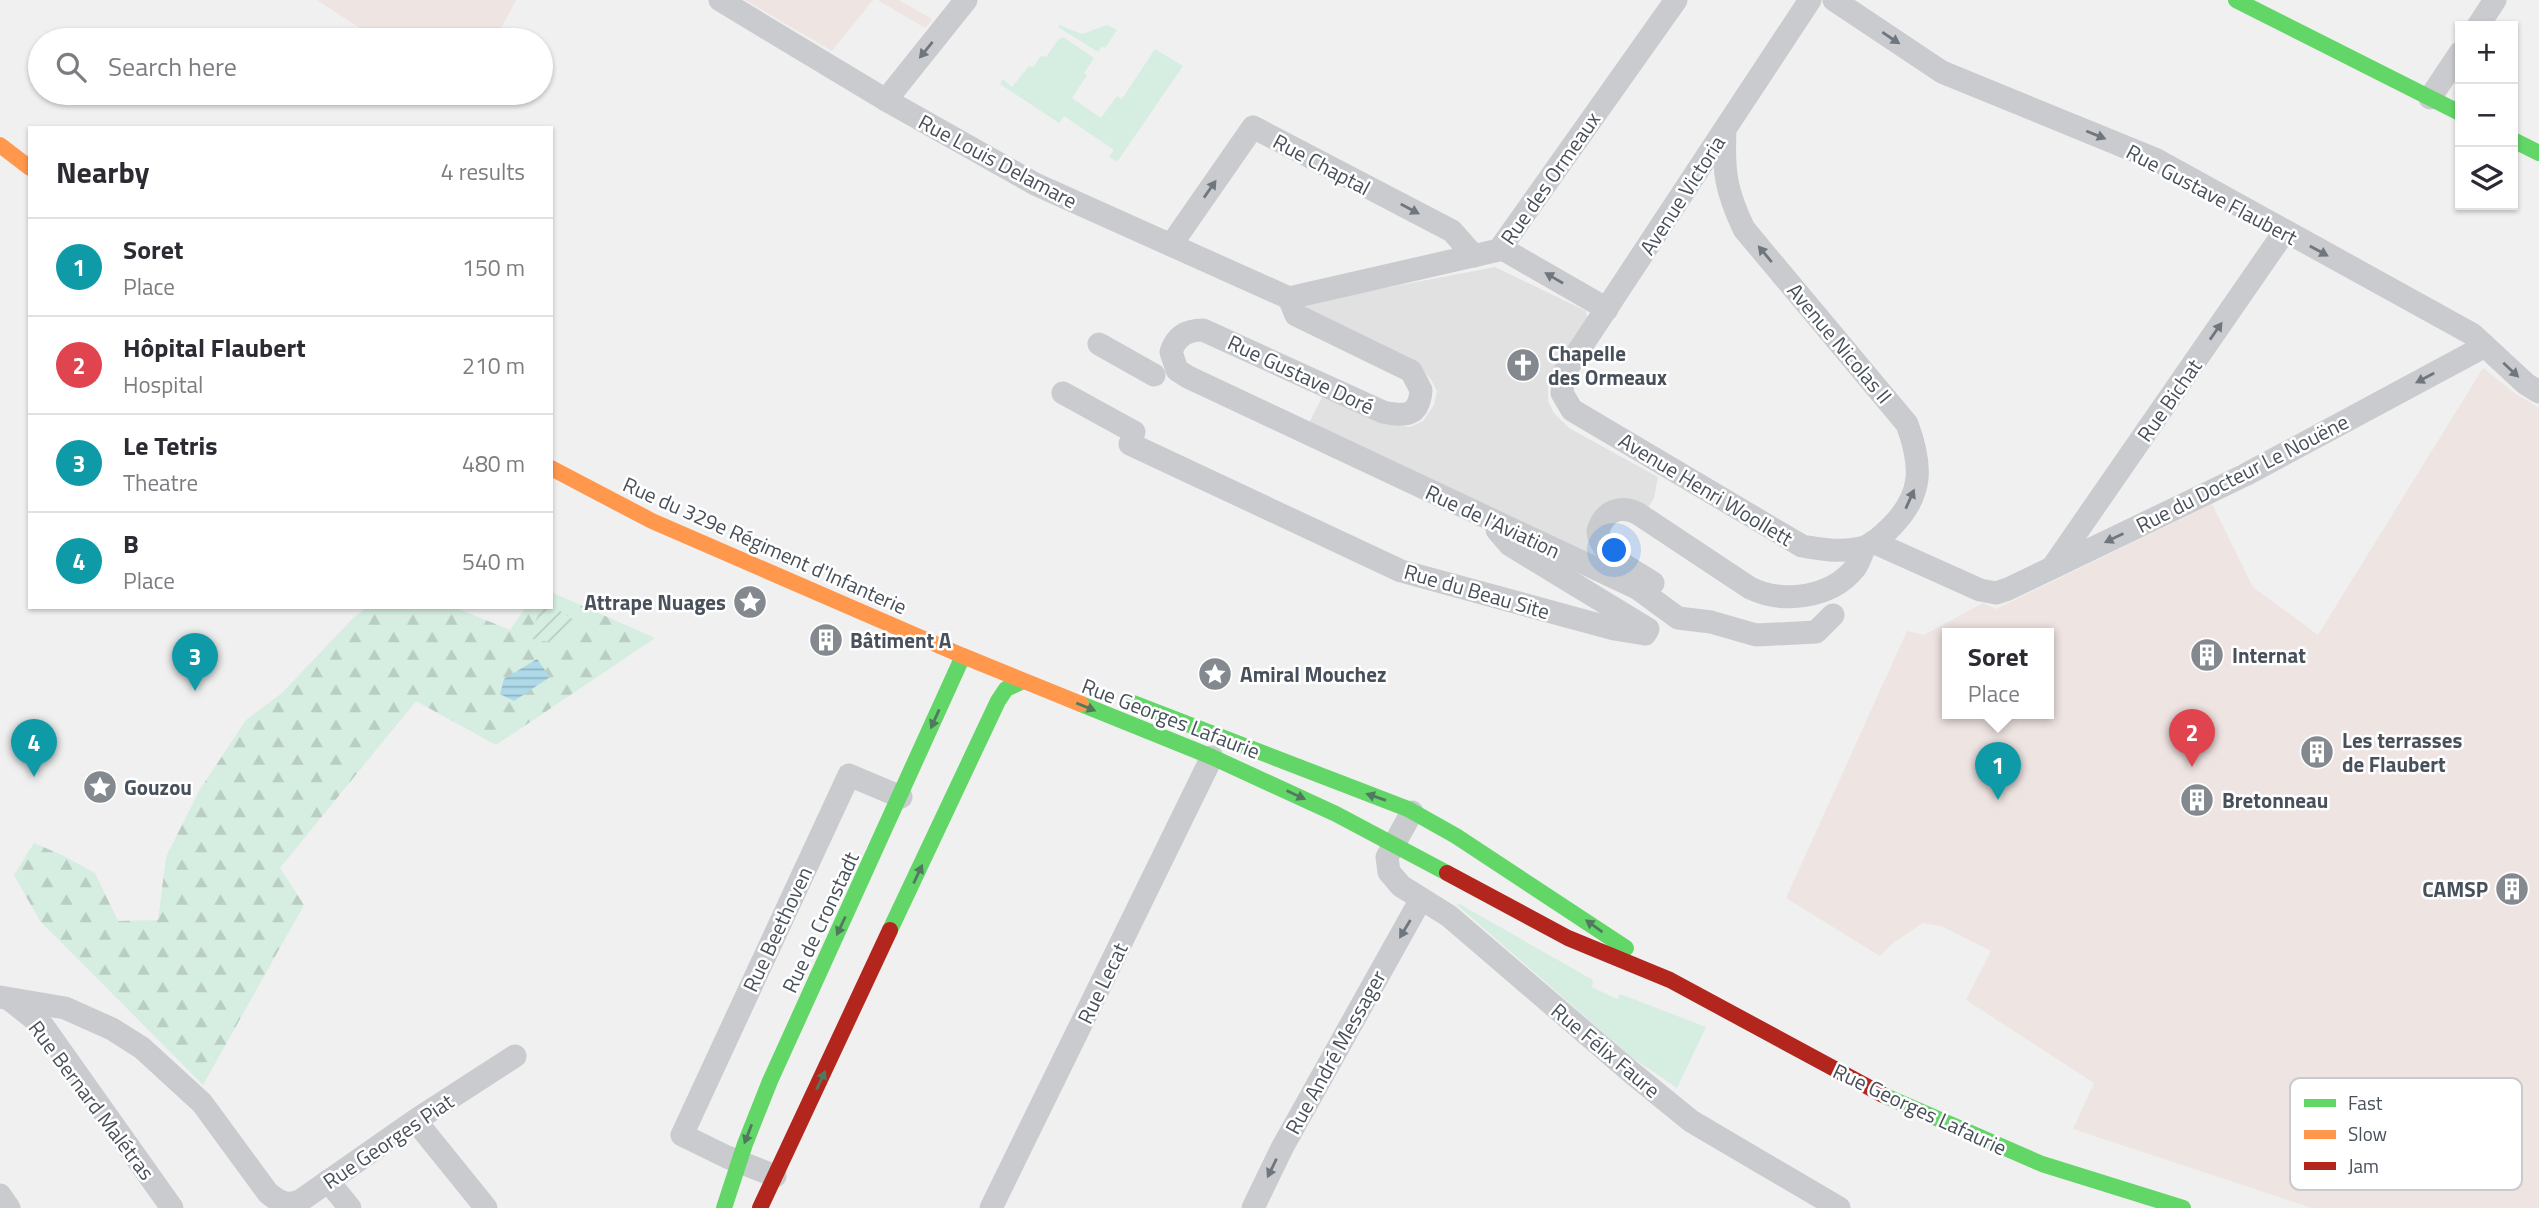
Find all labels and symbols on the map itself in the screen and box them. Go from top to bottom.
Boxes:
one-way arrow [1882,31,1900,45]
one-way arrow [919,41,934,59]
street label: Rue des Ormeaux [1492,105,1608,251]
street label: Rue Louis Delamare [913,106,1083,216]
street label: Rue Chaptal [1268,125,1376,203]
street label: Avenue Victoria [1631,128,1733,261]
one-way arrow [2086,129,2106,141]
street label: Rue Gustave Flaubert [2121,135,2304,253]
one-way arrow [1203,180,1217,198]
one-way arrow [1400,204,1420,215]
one-way arrow [1758,245,1773,262]
one-way arrow [2310,245,2329,257]
one-way arrow [1544,273,1564,285]
street label: Avenue Nicolas II [1780,276,1900,410]
one-way arrow [2209,321,2222,340]
street label: Rue Gustave Doré [1222,326,1380,422]
place label: Chapelle des Ormeaux [1548,337,1667,393]
church icon: Chapelle des Ormeaux [1504,346,1542,384]
street label: Rue Bichat [2129,351,2210,448]
one-way arrow [2502,362,2519,378]
one-way arrow [2415,373,2435,384]
street label: Rue du Docteur Le Nouëne [2130,405,2354,541]
street label: Avenue Henri Woollett [1613,424,1800,554]
street label: Rue du 329e Régiment d'Infanterie [618,468,912,622]
street label: Rue de l'Aviation [1420,476,1566,566]
one-way arrow [1904,489,1916,510]
your location [1597,533,1631,567]
one-way arrow [2104,533,2124,544]
street label: Rue du Beau Site [1401,555,1553,627]
place icon: Attrape Nuages [731,583,769,621]
place label: Attrape Nuages [584,586,726,618]
building icon: Bâtiment A [807,621,845,659]
place label: Bâtiment A [850,624,952,656]
pin: 3 [172,633,218,691]
building icon: Internat [2188,636,2226,674]
place label: Internat [2232,639,2306,671]
place icon: Amiral Mouchez [1196,655,1234,693]
place label: Amiral Mouchez [1240,658,1386,690]
street label: Rue Georges Lafaurie [1077,669,1265,767]
one-way arrow [1076,701,1097,712]
one-way arrow [929,709,941,729]
pin: 2 [2169,709,2215,767]
pin: 4 [11,719,57,777]
place label: Les terrasses de Flaubert [2342,724,2462,780]
building icon: Les terrasses de Flaubert [2298,733,2336,771]
pin: 1 [1975,742,2021,800]
place icon: Gouzou [81,768,119,806]
place label: Gouzou [124,771,192,803]
building icon: Bretonneau [2178,781,2216,819]
place label: Bretonneau [2222,784,2328,816]
one-way arrow [1286,790,1306,801]
one-way arrow [1365,791,1386,802]
street label: Rue de Cronstadt [773,846,867,998]
street label: Rue Beethoven [734,861,820,997]
one-way arrow [912,864,923,884]
building icon: CAMSP [2493,870,2531,908]
place label: CAMSP [2422,873,2488,905]
one-way arrow [835,916,847,936]
one-way arrow [1398,919,1411,938]
one-way arrow [1585,919,1603,933]
street label: Rue Lecat [1069,936,1136,1029]
street label: Rue André Messager [1277,964,1393,1140]
street label: Rue Félix Faure [1544,995,1668,1105]
street label: Rue Bernard Malétras [21,1013,163,1187]
street label: Rue Georges Lafaurie [1828,1055,2012,1163]
one-way arrow [815,1070,826,1090]
legend [2290,1078,2522,1190]
street label: Rue Georges Piat [316,1085,460,1197]
text: Fast [2348,1088,2383,1117]
text: Slow [2348,1119,2387,1148]
one-way arrow [743,1123,754,1144]
text: Jam [2348,1151,2379,1180]
one-way arrow [1267,1158,1278,1178]

